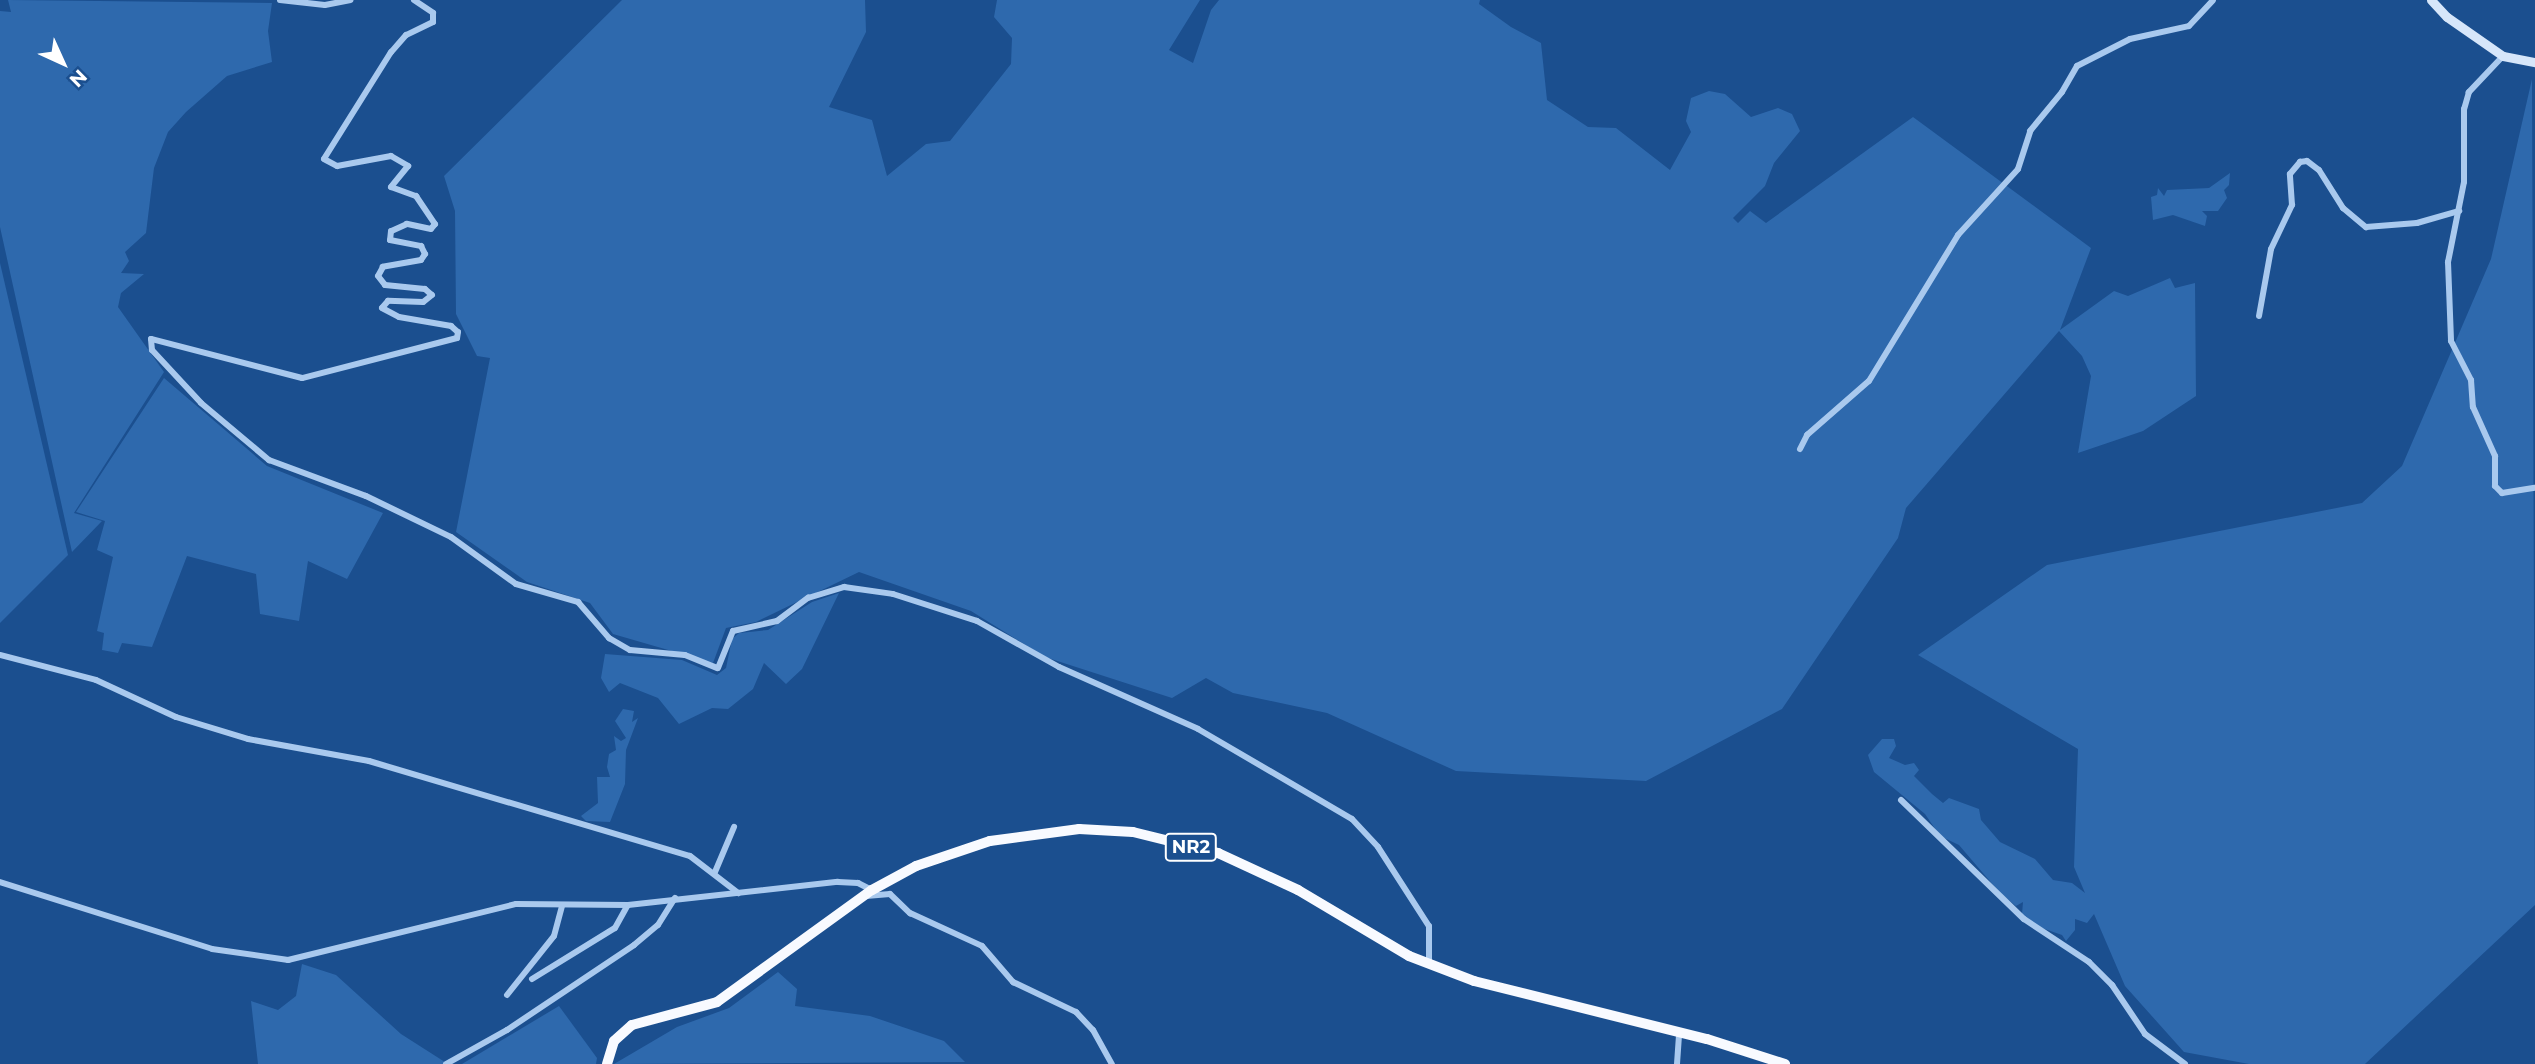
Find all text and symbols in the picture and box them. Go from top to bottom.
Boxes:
north arrow [28,28,98,98]
text: N [65,65,92,92]
road number: NR2 [1165,832,1217,862]

